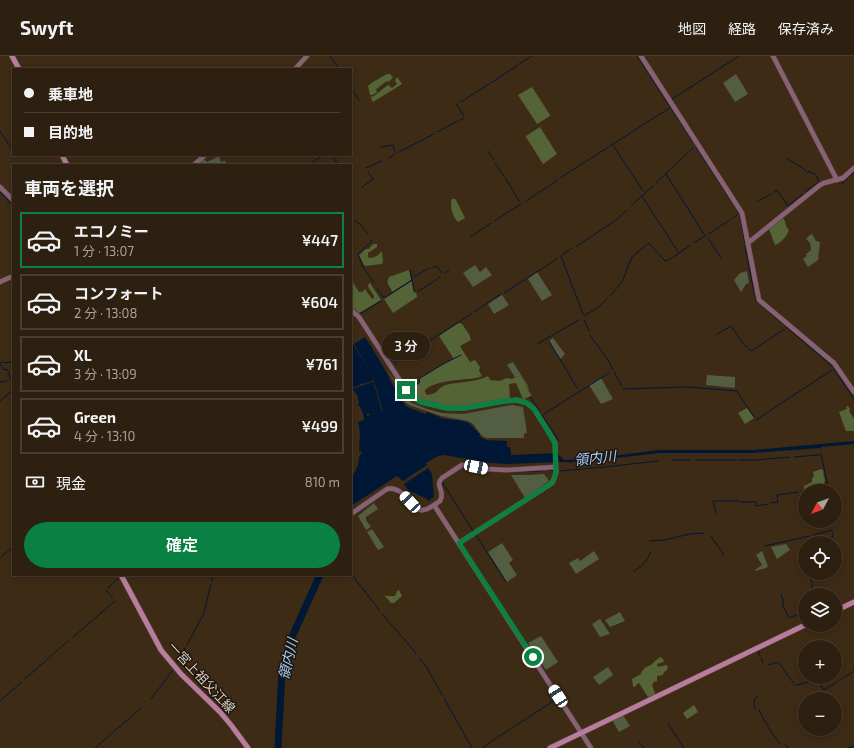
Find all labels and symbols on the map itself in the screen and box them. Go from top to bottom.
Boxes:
callout: 3 分 [382,332,430,360]
route end [397,381,415,399]
water label: 領内川 [573,447,619,468]
car [463,459,489,475]
north arrow [798,484,842,528]
car [397,489,423,515]
water label: 領内川 [275,635,301,681]
street label: 一宮上祖父江線 [165,638,239,716]
route start [524,648,542,666]
car [546,683,570,709]

